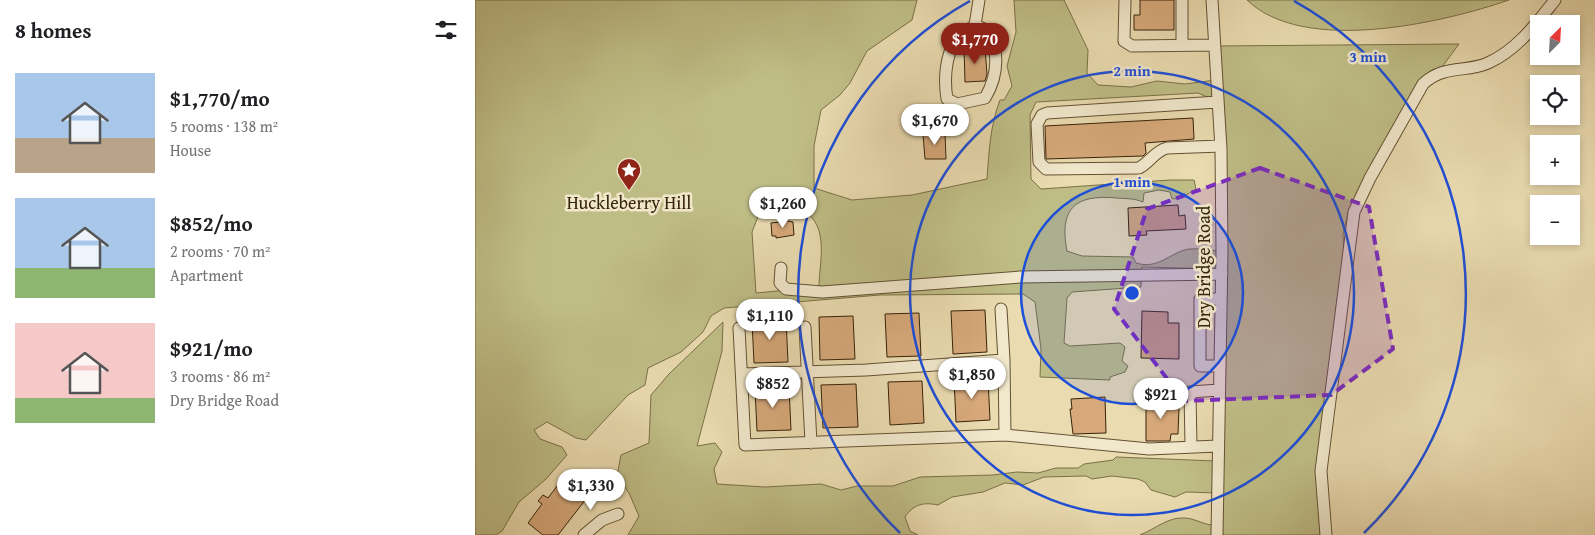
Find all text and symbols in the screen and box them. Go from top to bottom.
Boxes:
text: 8 homes [15,15,91,46]
north arrow [1530,15,1580,65]
map controls [1530,15,1580,245]
icon: filters [432,16,460,44]
pin: $1,770 [934,22,1016,65]
text: $1,770 [952,27,998,51]
text: 3 min [1349,46,1387,67]
text: 2 min [1113,60,1151,81]
button: locate [1530,75,1580,125]
text: $1,770/mo [170,83,270,114]
icon: home [55,93,115,153]
pin: $1,670 [894,104,976,146]
text: $1,670 [912,108,958,132]
text: 5 rooms · 138 m² [170,114,278,138]
button: + [1530,135,1580,185]
text: House [170,138,211,162]
place icon: Huckleberry Hill [616,157,642,191]
text: 1 min [1113,171,1151,192]
pin: $1,260 [742,186,824,229]
place label: Huckleberry Hill [567,189,691,216]
text: $1,260 [760,191,806,215]
button: − [1530,195,1580,245]
street label: Dry Bridge Road [1190,205,1217,328]
text: $852/mo [170,208,253,239]
icon: home [55,218,115,278]
text: 2 rooms · 70 m² [170,239,270,263]
text: Apartment [170,263,243,287]
centre of rings [1123,284,1141,302]
pin: $1,110 [729,298,811,341]
text: $1,110 [747,303,793,327]
text: $921/mo [170,333,253,364]
icon: home [55,343,115,403]
pin: $1,850 [931,358,1013,400]
text: $1,850 [949,362,995,386]
text: 3 rooms · 86 m² [170,364,270,388]
pin: $852 [743,366,803,409]
text: $852 [756,371,790,395]
pin: $921 [1131,378,1191,420]
text: $921 [1144,382,1178,406]
text: Dry Bridge Road [170,388,279,412]
pin: $1,330 [550,468,632,511]
text: $1,330 [568,473,614,497]

